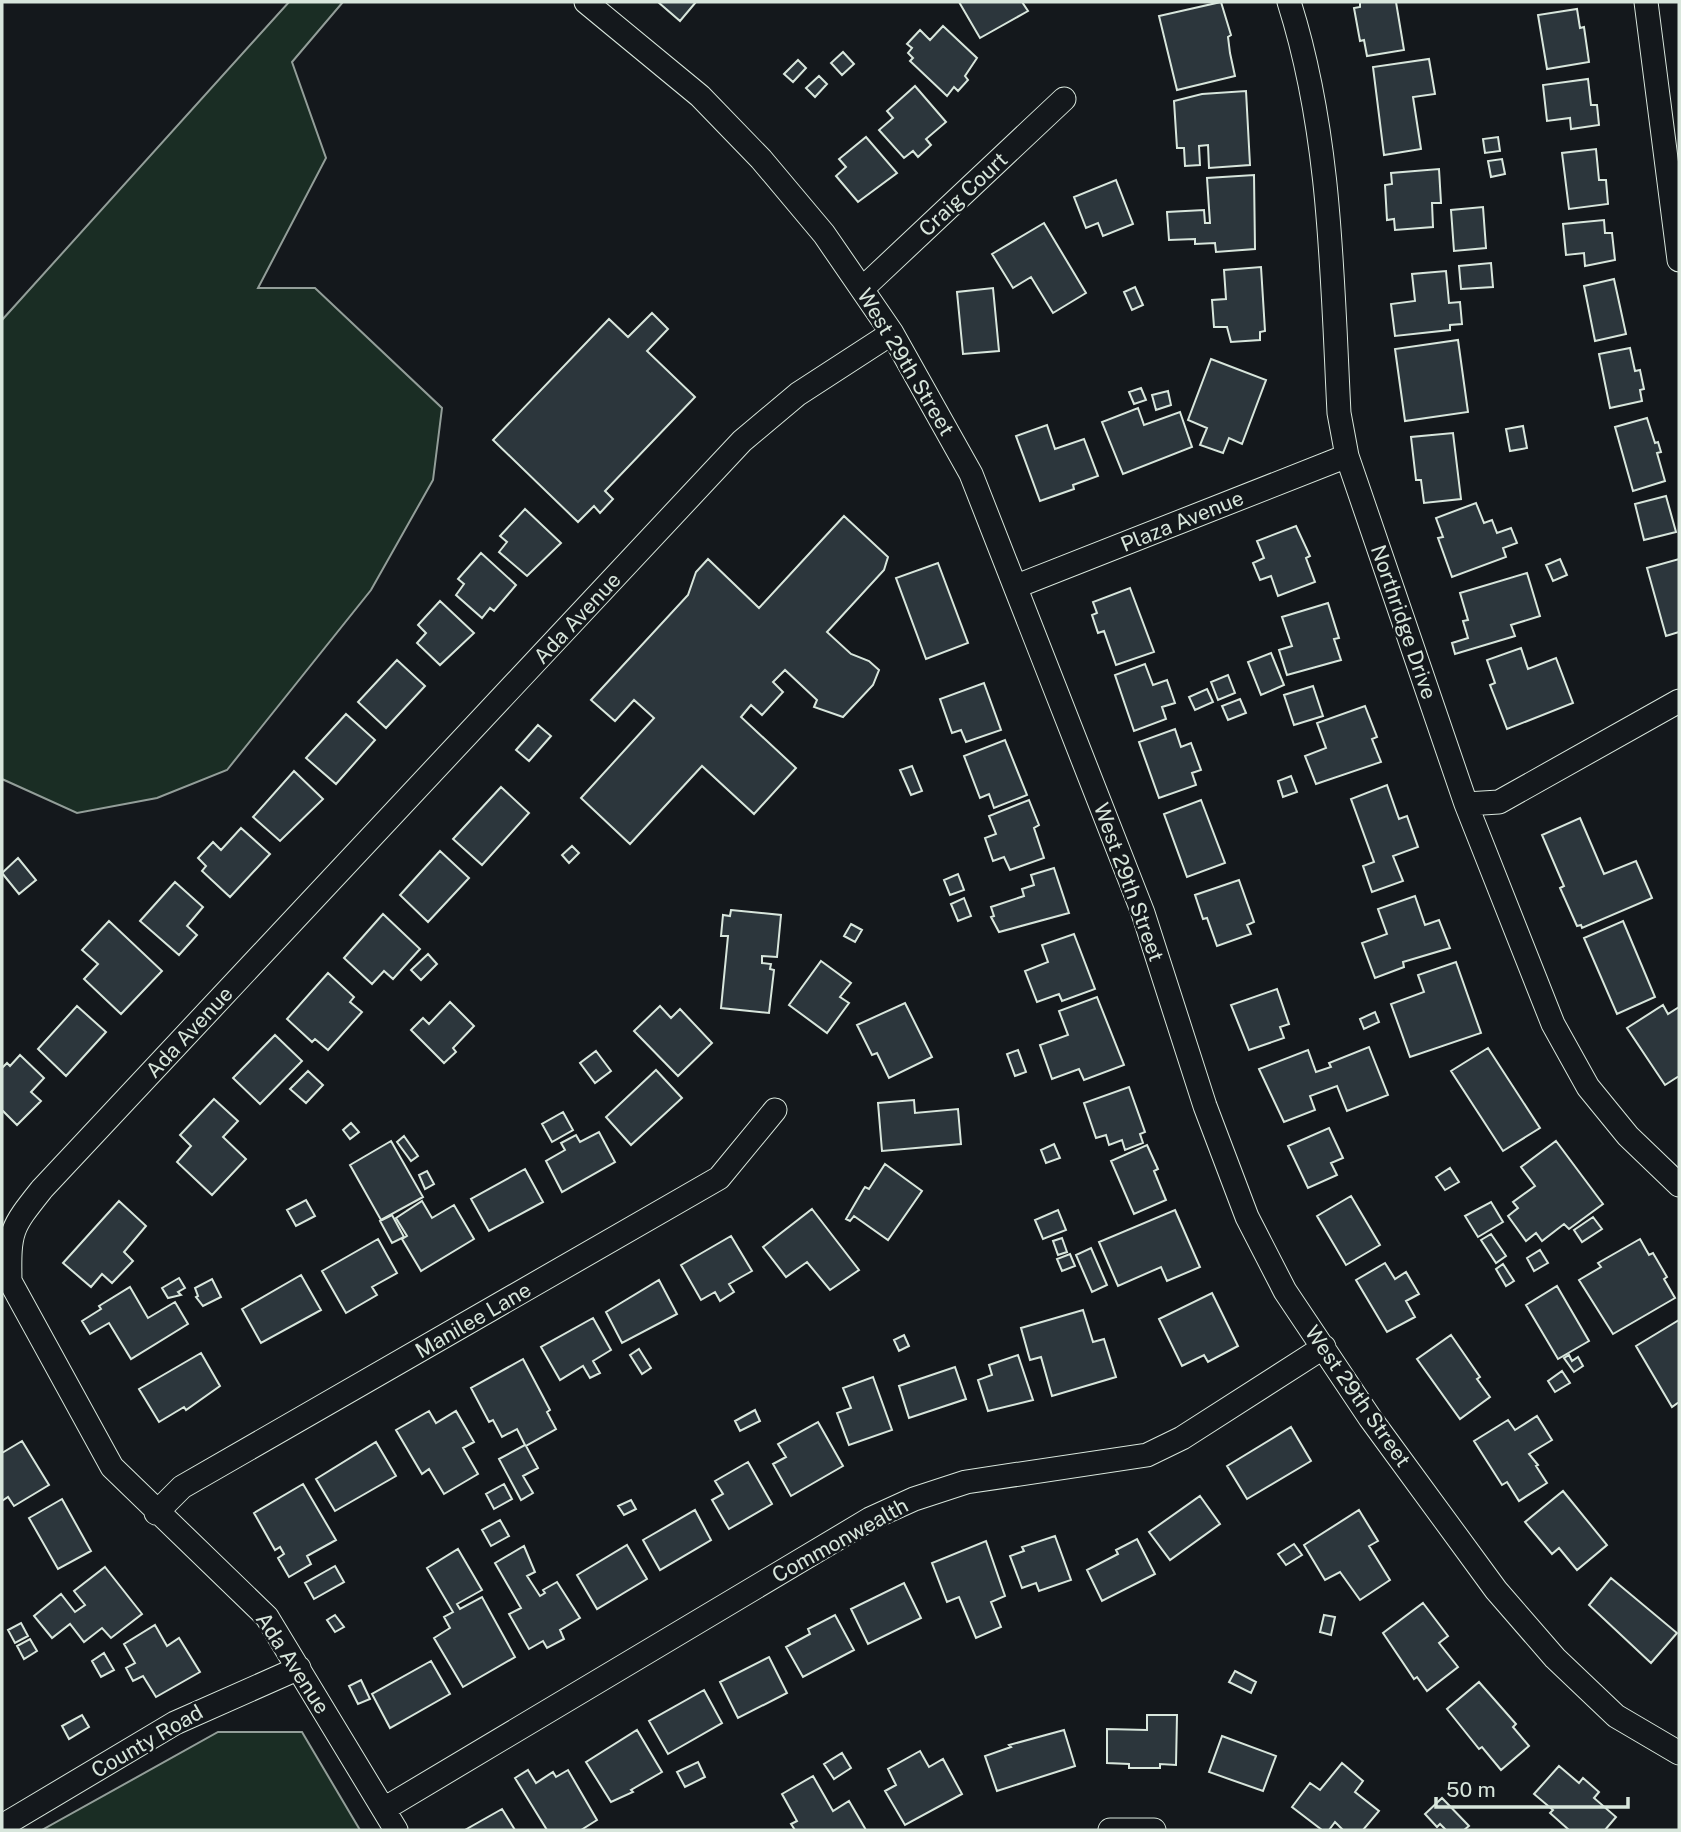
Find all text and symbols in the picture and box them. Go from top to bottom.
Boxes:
street label: Craig Court [914,147,1012,241]
street label: West 29th Street [852,284,960,440]
street label: Plaza Avenue [1117,485,1247,557]
street label: Northridge Drive [1366,542,1442,702]
street label: Ada Avenue [528,567,626,669]
street label: West 29th Street [1089,799,1169,965]
street label: Ada Avenue [140,981,238,1083]
street label: Manilee Lane [411,1277,535,1363]
street label: West 29th Street [1300,1320,1416,1472]
street label: Commonwealth [768,1492,912,1588]
street label: Ada Avenue [251,1608,335,1718]
street label: County Road [87,1699,207,1783]
scale bar [1436,1766,1628,1810]
text: 50 m [1446,1777,1496,1802]

